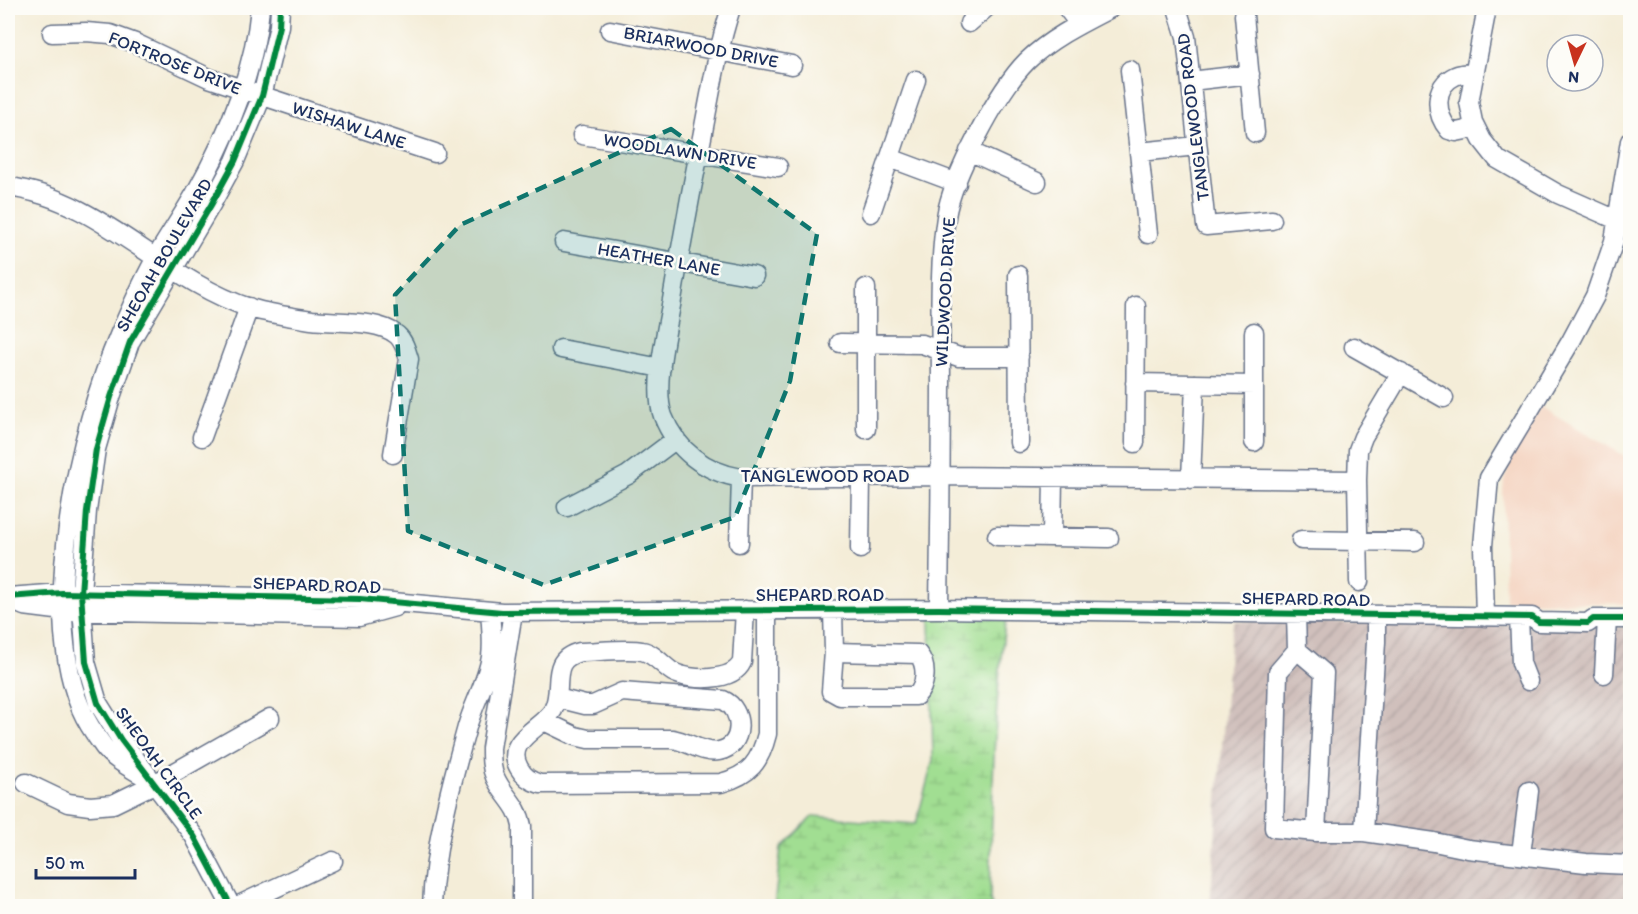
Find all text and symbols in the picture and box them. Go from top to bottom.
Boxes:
street label: BRIARWOOD DRIVE [622,21,780,73]
street label: FORTROSE DRIVE [105,26,245,100]
street label: TANGLEWOOD ROAD [1172,32,1214,202]
north arrow [1545,33,1605,93]
text: N [1568,68,1580,87]
street label: WISHAW LANE [289,96,409,154]
street label: WOODLAWN DRIVE [602,128,758,174]
street label: SHEOAH BOULEVARD [111,174,217,336]
street label: WILDWOOD DRIVE [930,216,960,368]
street label: HEATHER LANE [596,237,722,281]
street label: TANGLEWOOD ROAD [741,465,909,487]
street label: SHEPARD ROAD [252,572,382,598]
street label: SHEPARD ROAD [756,584,884,606]
street label: SHEPARD ROAD [1242,587,1370,611]
street label: SHEOAH CIRCLE [111,702,207,824]
scale bar [36,842,135,880]
text: 50 m [45,852,85,874]

